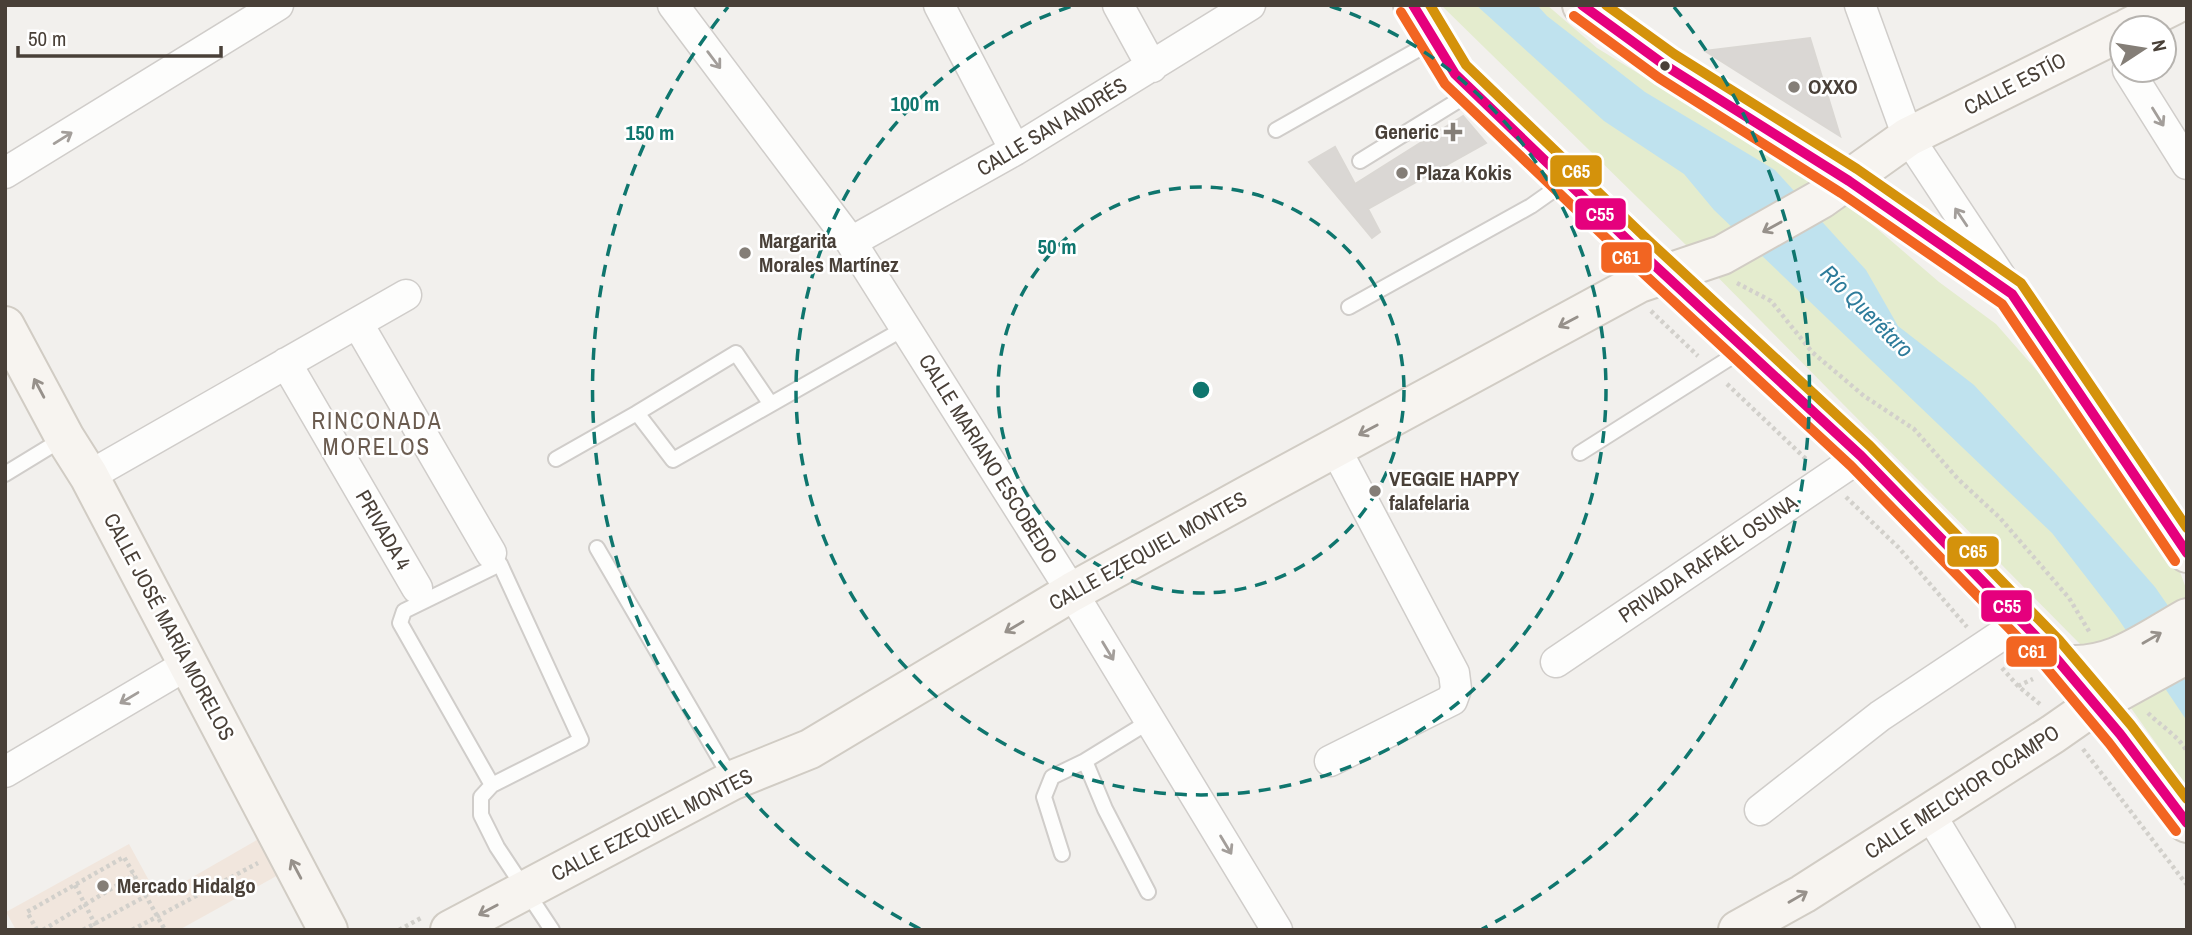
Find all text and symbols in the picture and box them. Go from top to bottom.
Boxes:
scale bar [18,14,220,58]
north arrow [2108,14,2178,84]
text: 50 m [28,24,66,53]
text: N [2146,37,2174,54]
street label: CALLE ESTÍO [1959,45,2071,122]
one-way arrow [706,50,721,69]
unlabelled marker [1658,59,1672,73]
street label: CALLE SAN ANDRÉS [971,70,1132,183]
place label: OXXO [1808,72,1858,101]
marker: OXXO [1786,79,1802,95]
text: 100 m [891,89,939,118]
one-way arrow [2150,107,2165,126]
place label: Generic [1375,117,1439,146]
text: 150 m [626,118,674,147]
marker: Generic [1445,124,1461,140]
one-way arrow [53,130,73,144]
line badge: C65 [1549,154,1603,188]
place label: Plaza Kokis [1416,158,1512,187]
text: C65 [1562,158,1591,184]
marker: Plaza Kokis [1394,165,1410,181]
line badge: C55 [1574,197,1627,231]
text: C55 [1586,201,1615,227]
one-way arrow [1954,208,1968,227]
one-way arrow [1762,220,1782,234]
place label: Margarita Morales Martínez [759,226,899,279]
text: 50 m [1037,232,1077,261]
line badge: C61 [1600,241,1653,274]
text: C61 [1612,244,1641,270]
marker: Margarita Morales Martínez [737,245,753,261]
water label: Río Querétaro [1814,257,1921,364]
one-way arrow [1558,315,1578,329]
street label: CALLE MARIANO ESCOBEDO [912,348,1065,569]
one-way arrow [31,378,45,399]
centre of rings [1189,378,1213,402]
district label: RINCONADA MORELOS [311,405,443,462]
one-way arrow [1358,423,1378,437]
place label: VEGGIE HAPPY falafelaria [1389,464,1520,517]
marker: VEGGIE HAPPY falafelaria [1367,483,1383,499]
street label: PRIVADA 4 [349,484,418,575]
street label: CALLE EZEQUIEL MONTES [1043,484,1252,617]
street label: PRIVADA RAFAÉL OSUNA [1613,488,1803,629]
street label: CALLE JOSÉ MARÍA MORELOS [97,508,242,746]
line badge: C65 [1946,535,2000,568]
text: C65 [1959,538,1988,564]
line badge: C55 [1980,589,2033,623]
text: C55 [1993,593,2022,619]
one-way arrow [1004,621,1024,635]
one-way arrow [2141,631,2161,645]
line badge: C61 [2005,635,2058,668]
text: C61 [2018,638,2047,664]
one-way arrow [1101,640,1115,660]
one-way arrow [119,692,139,706]
street label: CALLE MELCHOR OCAMPO [1859,718,2065,865]
street label: CALLE EZEQUIEL MONTES [546,761,757,888]
one-way arrow [1219,835,1233,855]
one-way arrow [289,859,303,880]
place label: Mercado Hidalgo [117,871,256,900]
marker: Mercado Hidalgo [95,878,111,894]
one-way arrow [1787,890,1807,904]
one-way arrow [478,904,499,917]

